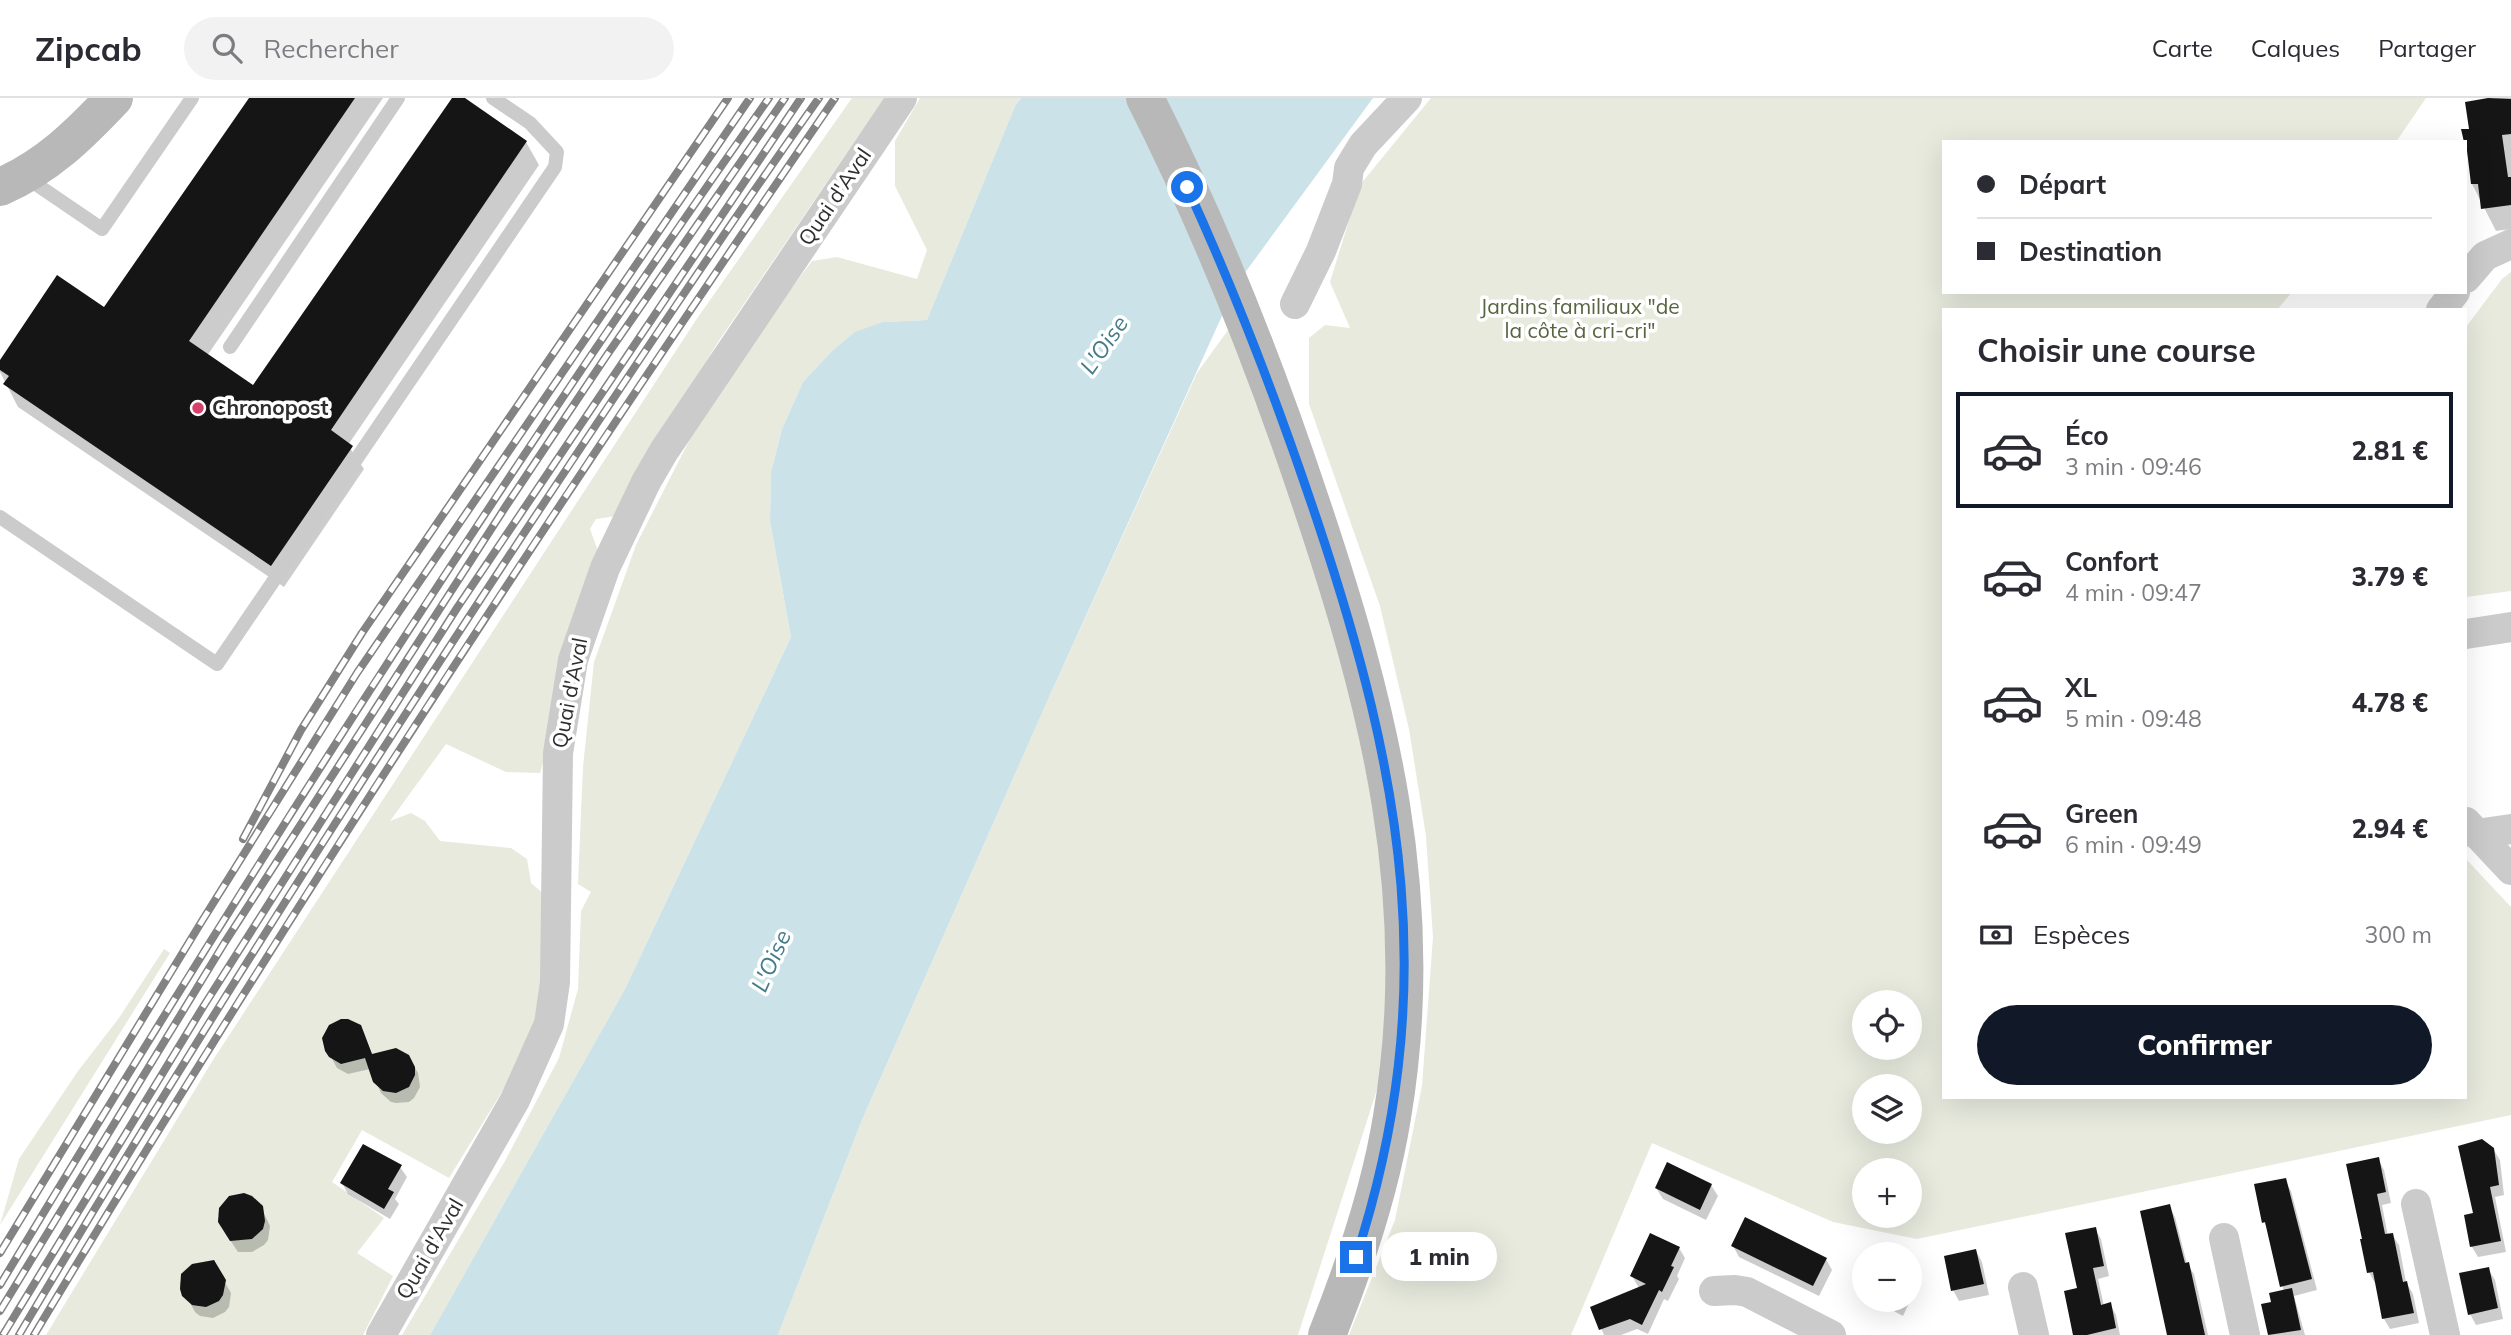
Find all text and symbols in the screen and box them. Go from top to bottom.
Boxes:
search box [184,17,674,80]
text: Zipcab [35,28,142,69]
icon: search [208,29,246,67]
text: Rechercher [264,32,399,65]
text: Carte [2152,33,2213,63]
text: Calques [2251,33,2340,63]
text: Partager [2378,33,2476,63]
street label: Quai d'Aval [792,143,876,250]
text: Départ [2019,168,2106,201]
route start [1171,171,1203,203]
text: Destination [2019,235,2162,268]
park label: Jardins familiaux "de la côte à cri-cri" [1480,293,1680,343]
water label: L'Oise [1073,310,1134,380]
text: Choisir une course [1977,330,2256,370]
place label: Chronopost [212,394,329,420]
marker: Chronopost [190,400,206,416]
icon: car [1981,419,2044,482]
text: Éco [2065,419,2109,452]
text: 2.81 € [2352,434,2428,467]
text: 3 min · 09:46 [2065,452,2202,481]
icon: car [1981,545,2044,608]
text: Confort [2065,545,2158,578]
text: 3.79 € [2352,560,2428,593]
text: 4 min · 09:47 [2065,578,2202,607]
street label: Quai d'Aval [546,635,592,750]
icon: car [1981,671,2044,734]
text: XL [2065,671,2097,704]
text: 4.78 € [2352,686,2428,719]
text: 5 min · 09:48 [2065,704,2202,733]
icon: car [1981,797,2044,860]
text: Green [2065,797,2138,830]
text: 2.94 € [2352,812,2428,845]
text: 6 min · 09:49 [2065,830,2202,859]
icon: cash [1977,916,2015,954]
text: Espèces [2033,918,2130,951]
text: 300 m [2364,920,2432,949]
water label: L'Oise [744,925,797,996]
map controls [1852,990,1922,1312]
button: locate [1852,990,1922,1060]
button: Confirmer [1977,1005,2432,1085]
button: layers [1852,1074,1922,1144]
button: + [1852,1158,1922,1228]
street label: Quai d'Aval [390,1193,468,1304]
callout: 1 min [1380,1232,1496,1282]
route end [1340,1241,1372,1273]
text: 1 min [1408,1242,1470,1271]
button: − [1852,1242,1922,1312]

